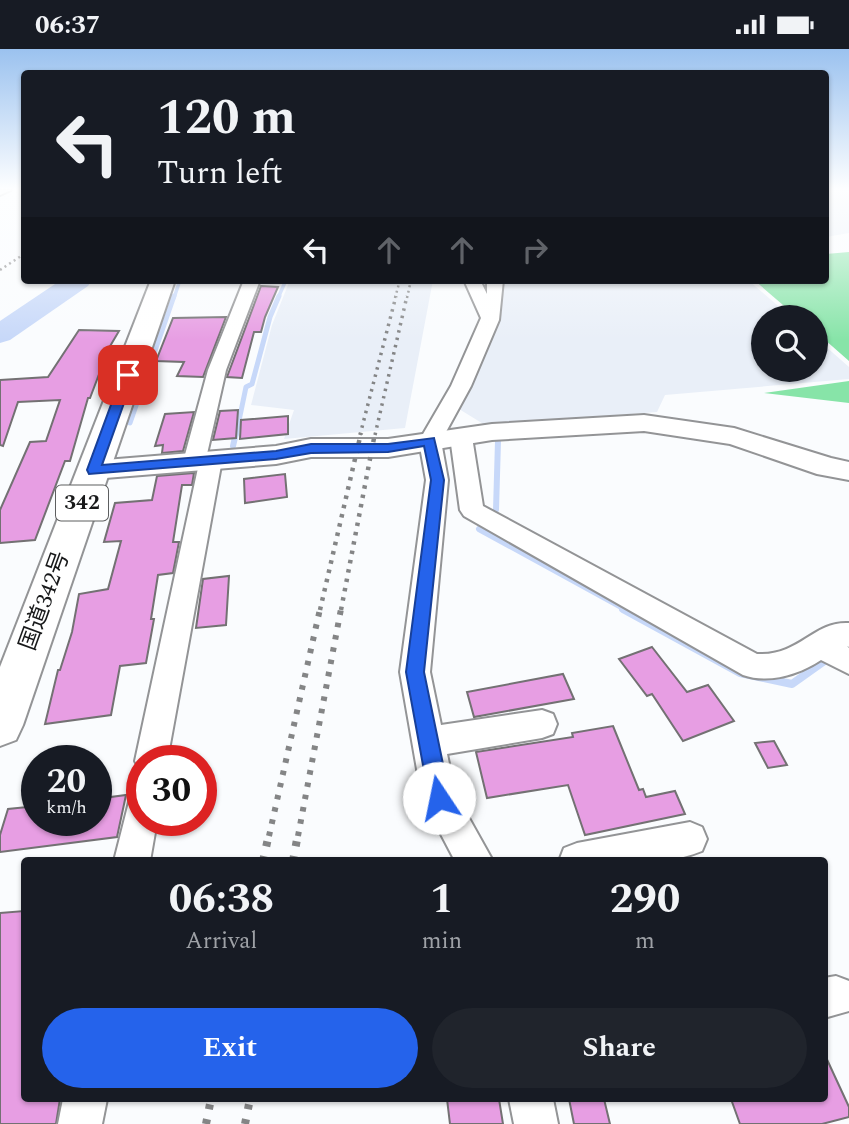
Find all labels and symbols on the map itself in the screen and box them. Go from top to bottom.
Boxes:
pin [98,345,158,405]
road number: 342 [56,485,108,521]
street label: 国道342号 [11,546,79,656]
speed limit sign: 30 [126,745,217,836]
position arrow [402,761,476,835]

